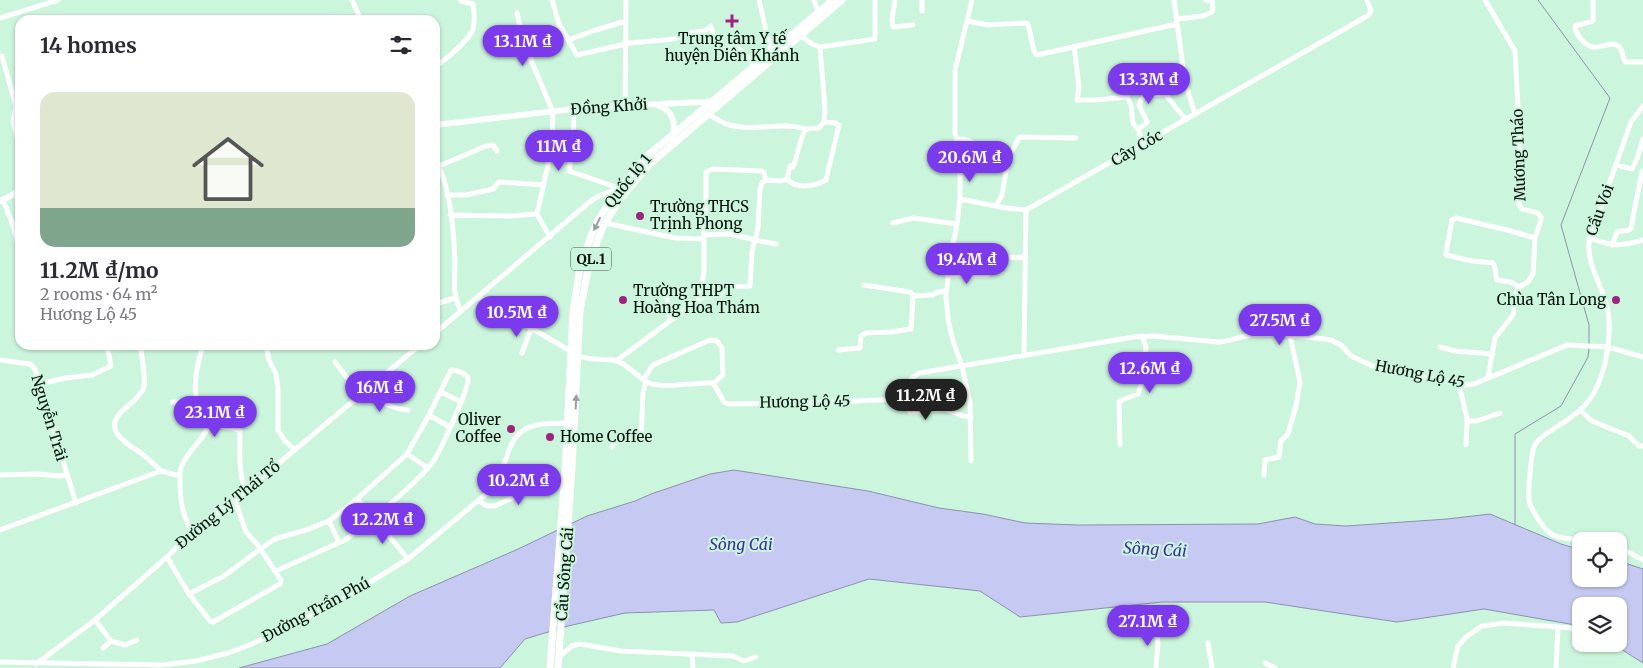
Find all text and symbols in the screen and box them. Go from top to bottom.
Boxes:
marker: Trung tâm Y tế huyện Diên Khánh [725,14,739,28]
pin: 13.1M ₫ [477,24,569,67]
place label: Trung tâm Y tế huyện Diên Khánh [665,28,799,65]
icon: filters [387,31,415,59]
text: 13.1M ₫ [494,31,552,51]
text: 14 homes [40,32,137,59]
pin: 13.3M ₫ [1103,62,1195,105]
text: 13.3M ₫ [1119,69,1179,89]
street label: Đồng Khởi [570,93,648,119]
street label: Mương Tháo [1507,108,1530,202]
icon: home [183,124,273,214]
street label: Cây Cóc [1108,125,1166,170]
pin: 11M ₫ [524,130,594,172]
text: 11M ₫ [536,136,582,156]
pin: 20.6M ₫ [924,140,1016,183]
text: 20.6M ₫ [938,147,1002,167]
street label: Quốc lộ 1 [599,149,655,212]
street label: Cầu Voi [1581,181,1618,238]
place label: Trường THCS Trịnh Phong [650,197,749,233]
marker: Trường THCS Trịnh Phong [634,210,646,222]
one-way arrow [592,217,600,231]
pin: 19.4M ₫ [921,242,1013,285]
road number: QL.1 [571,248,611,270]
text: 19.4M ₫ [937,249,997,269]
text: 11.2M ₫/mo [40,257,159,284]
place label: Trường THPT Hoàng Hoa Thám [633,281,760,317]
text: 2 rooms · 64 m² [40,284,158,304]
place label: Chùa Tân Long [1497,290,1606,309]
marker: Trường THPT Hoàng Hoa Thám [617,294,629,306]
marker: Chùa Tân Long [1610,294,1622,306]
pin: 10.5M ₫ [471,296,563,338]
text: 10.5M ₫ [487,302,547,322]
text: Hương Lộ 45 [40,304,137,324]
pin: 27.5M ₫ [1234,304,1326,346]
text: 27.5M ₫ [1250,310,1310,330]
pin: 12.6M ₫ [1104,352,1196,394]
street label: Hương Lộ 45 [1374,355,1467,392]
text: 12.6M ₫ [1119,358,1181,378]
pin: 16M ₫ [345,370,415,413]
street label: Nguyễn Trãi [27,372,73,464]
text: 16M ₫ [356,377,404,397]
pin: 11.2M ₫ [880,378,972,421]
text: 11.2M ₫ [896,385,956,405]
street label: Hương Lộ 45 [759,391,851,412]
one-way arrow [572,393,580,409]
pin: 23.1M ₫ [169,396,261,438]
text: 23.1M ₫ [185,402,245,422]
place label: Oliver Coffee [455,410,501,446]
marker: Oliver Coffee [505,423,517,435]
place label: Home Coffee [560,427,653,446]
marker: Home Coffee [544,431,556,443]
street label: Đường Lý Thái Tổ [171,456,284,553]
pin: 10.2M ₫ [473,464,565,506]
text: 10.2M ₫ [488,470,550,490]
pin: 12.2M ₫ [337,502,429,545]
text: 12.2M ₫ [352,509,414,529]
street label: Cầu Sông Cái [551,526,577,621]
map controls [1572,532,1627,652]
button: locate [1572,532,1627,587]
water label: Sông Cái [709,534,773,554]
water label: Sông Cái [1123,537,1187,561]
street label: Đường Trần Phú [258,572,373,646]
button: layers [1572,597,1627,652]
pin: 27.1M ₫ [1102,604,1194,647]
text: 27.1M ₫ [1118,611,1178,631]

